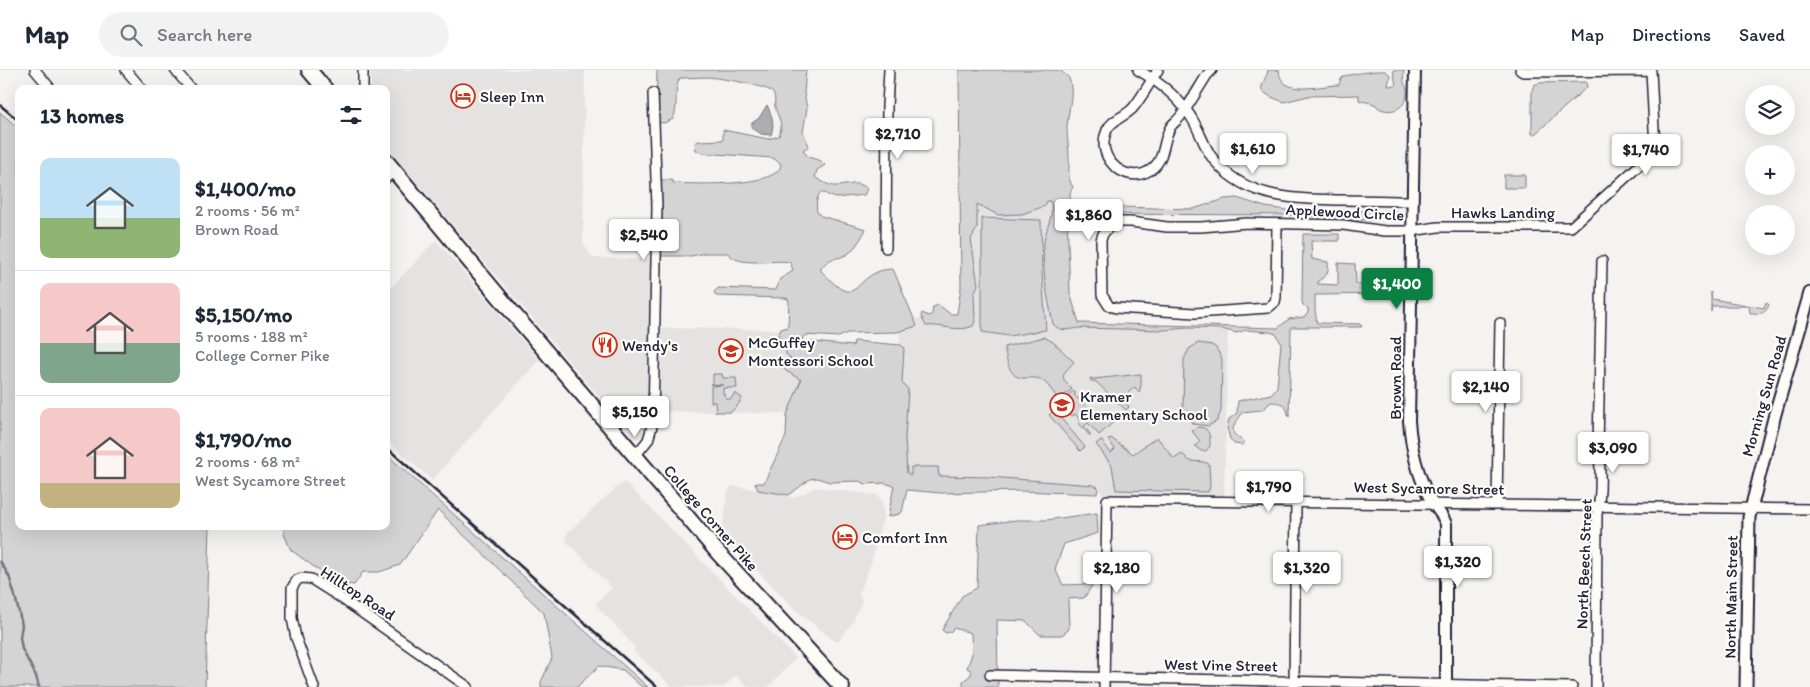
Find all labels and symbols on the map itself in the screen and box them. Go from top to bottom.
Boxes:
hotel icon: Sleep Inn [450,83,476,109]
place label: Sleep Inn [480,87,544,106]
pin: $2,710 [857,118,939,160]
pin: $1,610 [1212,132,1294,175]
pin: $1,740 [1605,134,1687,176]
pin: $1,860 [1048,198,1130,241]
street label: Applewood Circle [1285,199,1405,225]
street label: Hawks Landing [1451,203,1556,222]
pin: $2,540 [603,218,685,261]
pin: $1,400 [1356,268,1438,310]
restaurant icon: Wendy's [592,332,618,358]
place label: McGuffey Montessori School [748,333,874,370]
street label: Morning Sun Road [1738,333,1790,459]
place label: Wendy's [622,336,678,355]
street label: Brown Road [1386,336,1405,420]
school or university icon: McGuffey Montessori School [718,338,744,364]
pin: $2,140 [1445,370,1527,413]
place label: Kramer Elementary School [1080,387,1208,424]
school or university icon: Kramer Elementary School [1049,392,1075,418]
pin: $5,150 [594,396,676,438]
pin: $3,090 [1572,432,1654,474]
street label: College Corner Pike [660,461,762,575]
pin: $1,790 [1228,470,1310,513]
street label: West Sycamore Street [1353,477,1505,499]
street label: North Beech Street [1572,498,1596,630]
hotel icon: Comfort Inn [832,524,858,550]
place label: Comfort Inn [862,528,948,547]
street label: North Main Street [1720,535,1742,659]
pin: $1,320 [1417,546,1499,588]
pin: $2,180 [1076,552,1158,594]
pin: $1,320 [1266,552,1348,594]
street label: Hilltop Road [317,562,399,624]
street label: West Vine Street [1164,655,1278,675]

